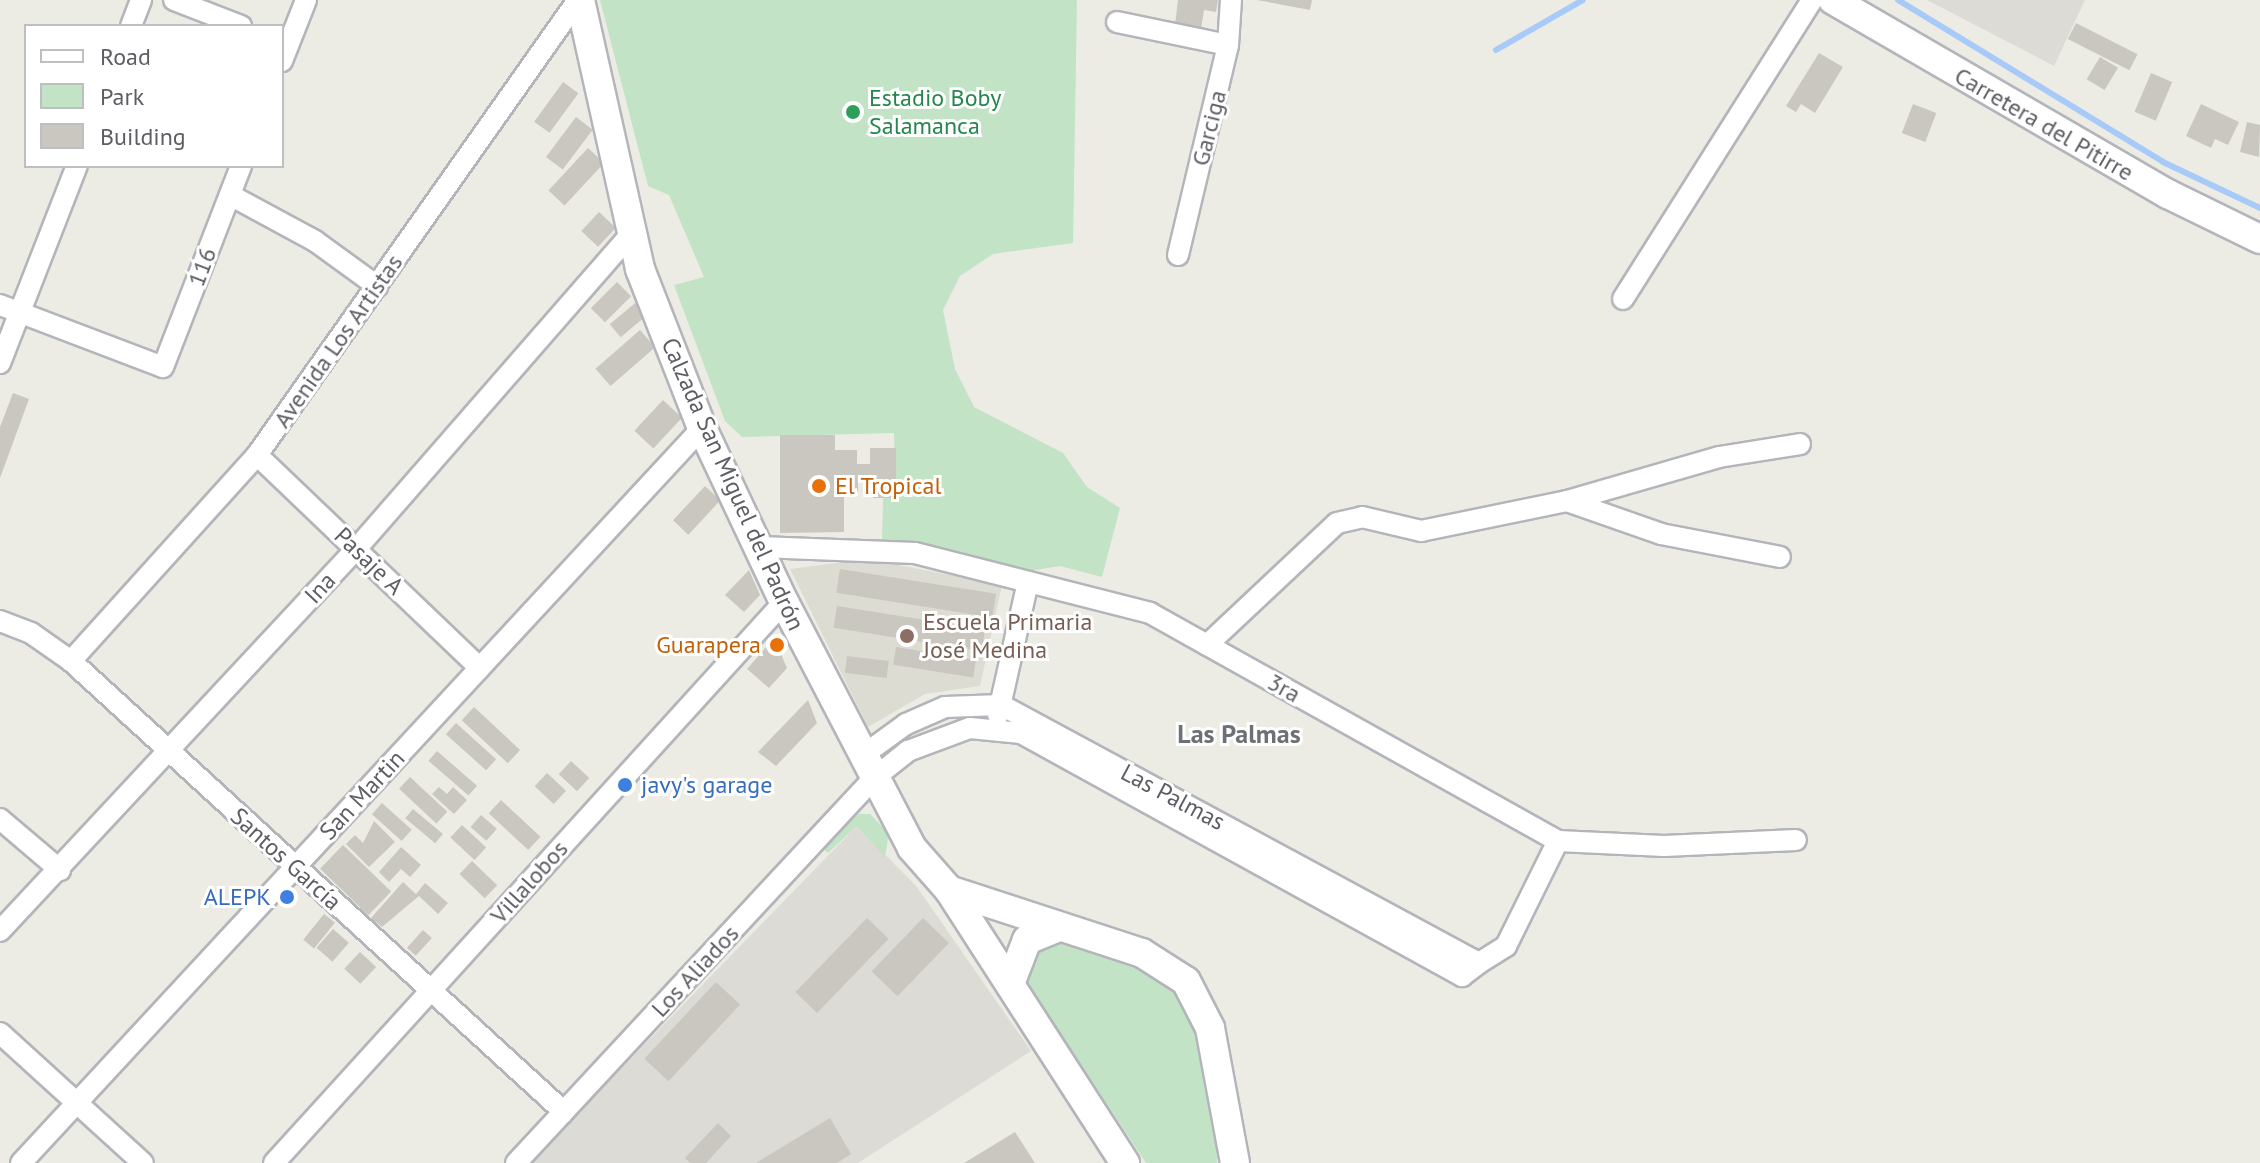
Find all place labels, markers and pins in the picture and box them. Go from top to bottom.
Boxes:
place label: Estadio Boby Salamanca [869,84,1001,140]
marker: Estadio Boby Salamanca [844,103,862,121]
place label: El Tropical [835,472,942,500]
marker: El Tropical [810,477,828,495]
place label: Escuela Primaria José Medina [923,608,1092,664]
marker: Escuela Primaria José Medina [898,627,916,645]
place label: Guarapera [656,631,761,659]
marker: Guarapera [768,636,786,654]
place label: javy's garage [641,771,772,799]
marker: javy's garage [616,776,634,794]
place label: ALEPK [204,883,271,911]
marker: ALEPK [278,888,296,906]

